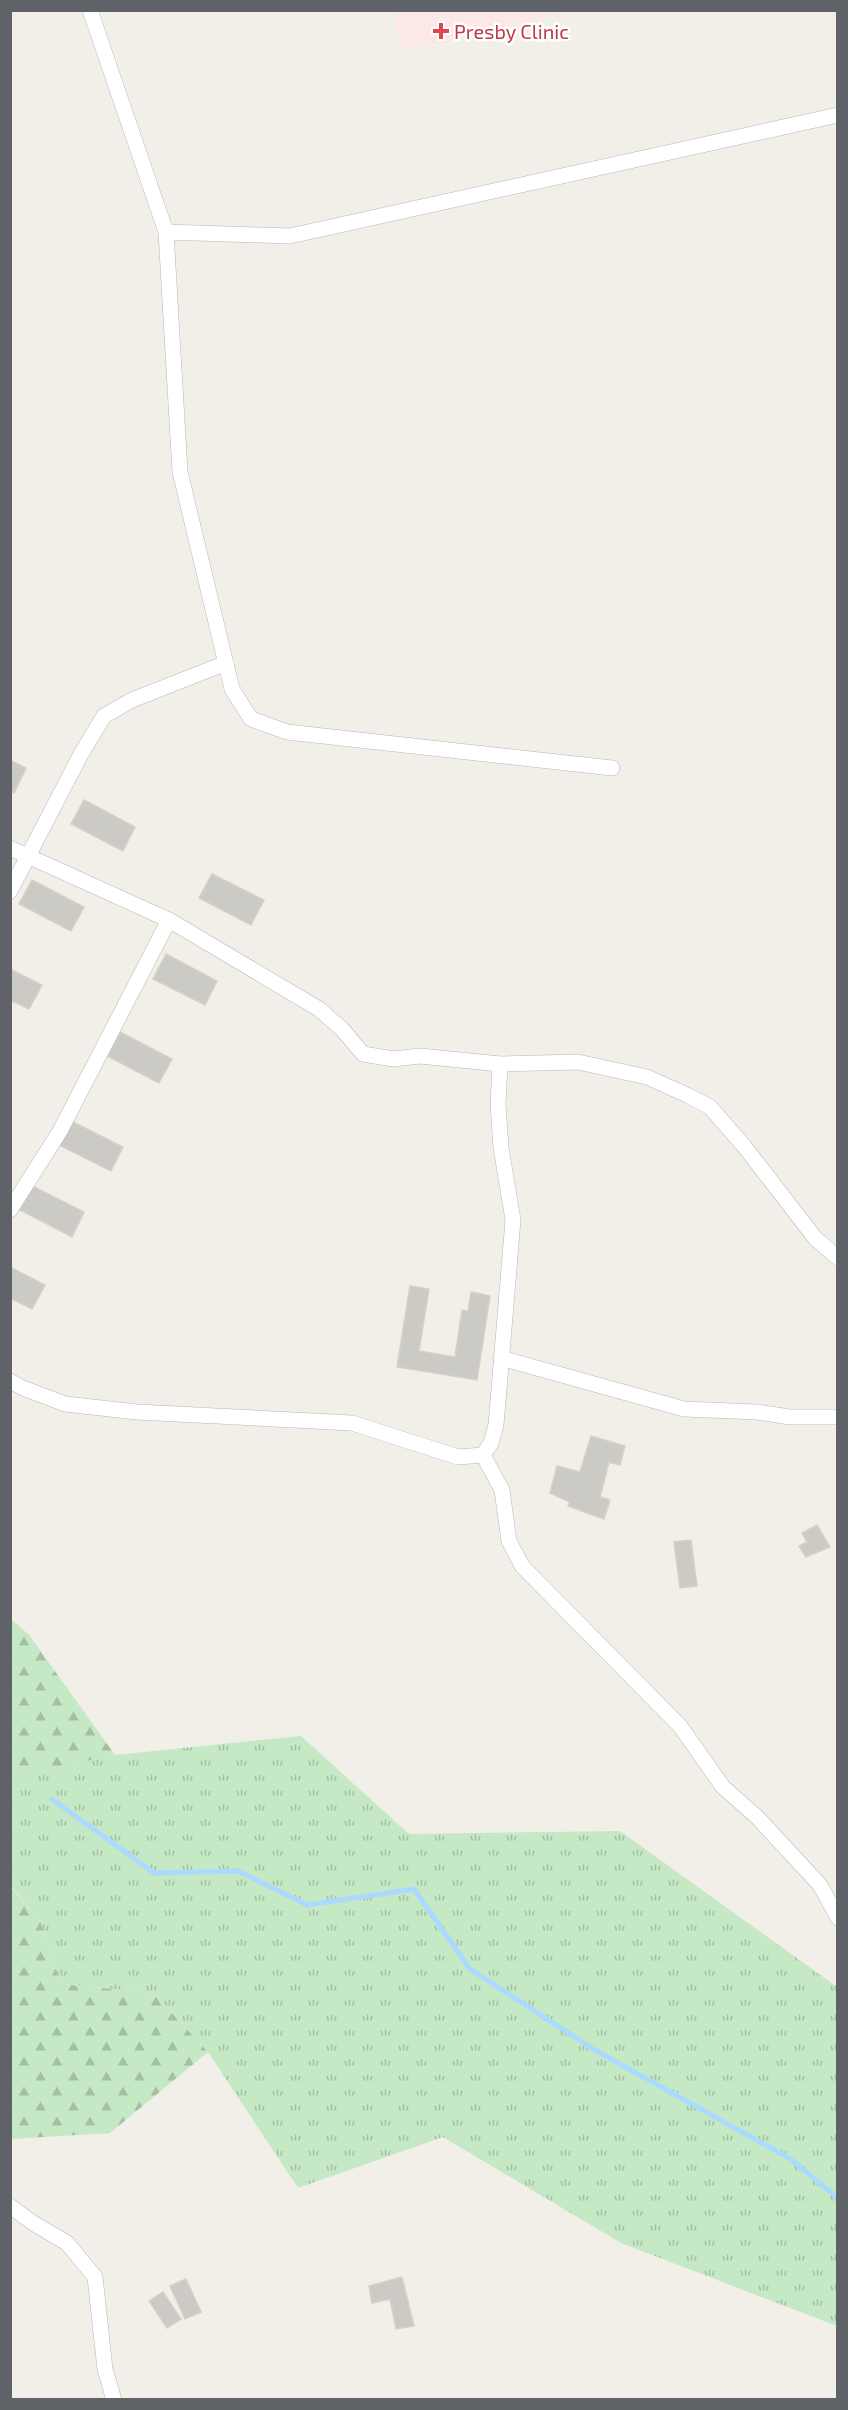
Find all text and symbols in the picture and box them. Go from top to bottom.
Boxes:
place label: Presby Clinic [454,19,569,43]
marker: Presby Clinic [432,22,450,40]

